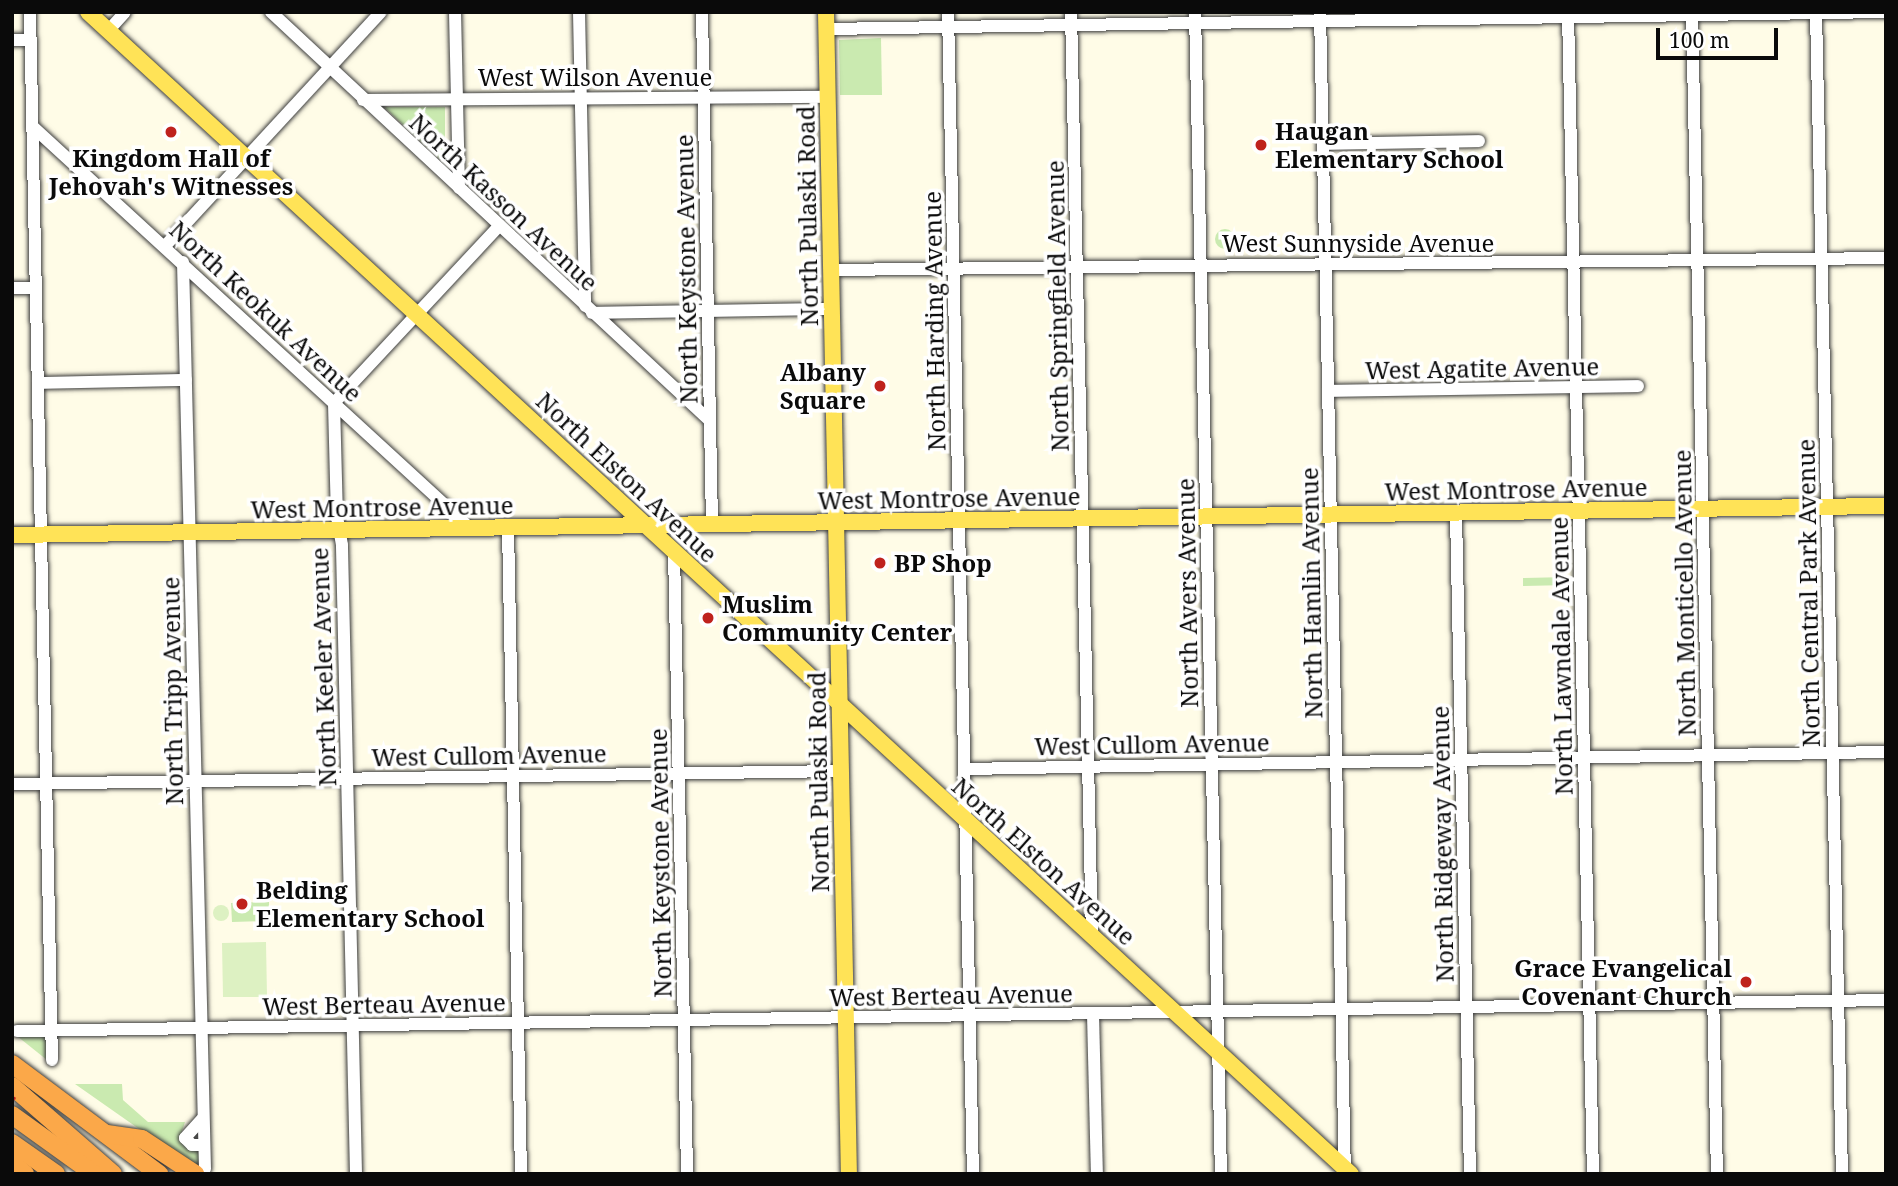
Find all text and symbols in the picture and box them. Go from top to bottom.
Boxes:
scale bar [1660,14,1783,58]
text: 100 m [1669,26,1730,54]
street label: West Wilson Avenue [478,63,712,91]
street label: North Pulaski Road [791,105,823,327]
street label: North Kasson Avenue [404,107,604,297]
place label: Haugan Elementary School [1275,117,1504,173]
marker: Kingdom Hall of Jehovah's Witnesses [163,124,179,140]
street label: North Keystone Avenue [669,134,703,404]
marker: Haugan Elementary School [1253,137,1269,153]
place label: Kingdom Hall of Jehovah's Witnesses [49,144,293,200]
street label: North Springfield Avenue [1040,160,1074,452]
street label: North Harding Avenue [917,191,951,451]
street label: North Keokuk Avenue [164,215,368,407]
street label: West Sunnyside Avenue [1222,229,1494,257]
street label: West Agatite Avenue [1365,352,1599,384]
place label: Albany Square [780,358,866,414]
marker: Albany Square [872,378,888,394]
street label: North Elston Avenue [531,386,723,568]
street label: North Central Park Avenue [1791,439,1825,747]
street label: North Monticello Avenue [1667,449,1701,737]
street label: North Hamlin Avenue [1294,467,1328,719]
street label: West Montrose Avenue [1384,472,1648,506]
street label: North Avers Avenue [1171,478,1203,708]
street label: West Montrose Avenue [817,481,1081,515]
street label: West Montrose Avenue [250,490,514,524]
street label: North Lawndale Avenue [1544,516,1578,796]
street label: North Keeler Avenue [304,547,342,787]
place label: BP Shop [894,549,992,577]
marker: BP Shop [872,555,888,571]
street label: North Tripp Avenue [156,576,188,806]
place label: Muslim Community Center [722,590,952,646]
marker: Muslim Community Center [700,610,716,626]
street label: North Pulaski Road [802,671,834,893]
street label: North Ridgeway Avenue [1425,705,1459,983]
street label: North Keystone Avenue [643,728,677,998]
street label: West Cullom Avenue [1034,728,1270,760]
street label: West Cullom Avenue [371,739,607,771]
street label: North Elston Avenue [947,771,1141,951]
place label: Belding Elementary School [256,876,485,932]
marker: Belding Elementary School [234,896,250,912]
place label: Grace Evangelical Covenant Church [1514,954,1732,1010]
marker: Grace Evangelical Covenant Church [1738,974,1754,990]
street label: West Berteau Avenue [829,978,1073,1012]
street label: West Berteau Avenue [262,987,506,1021]

